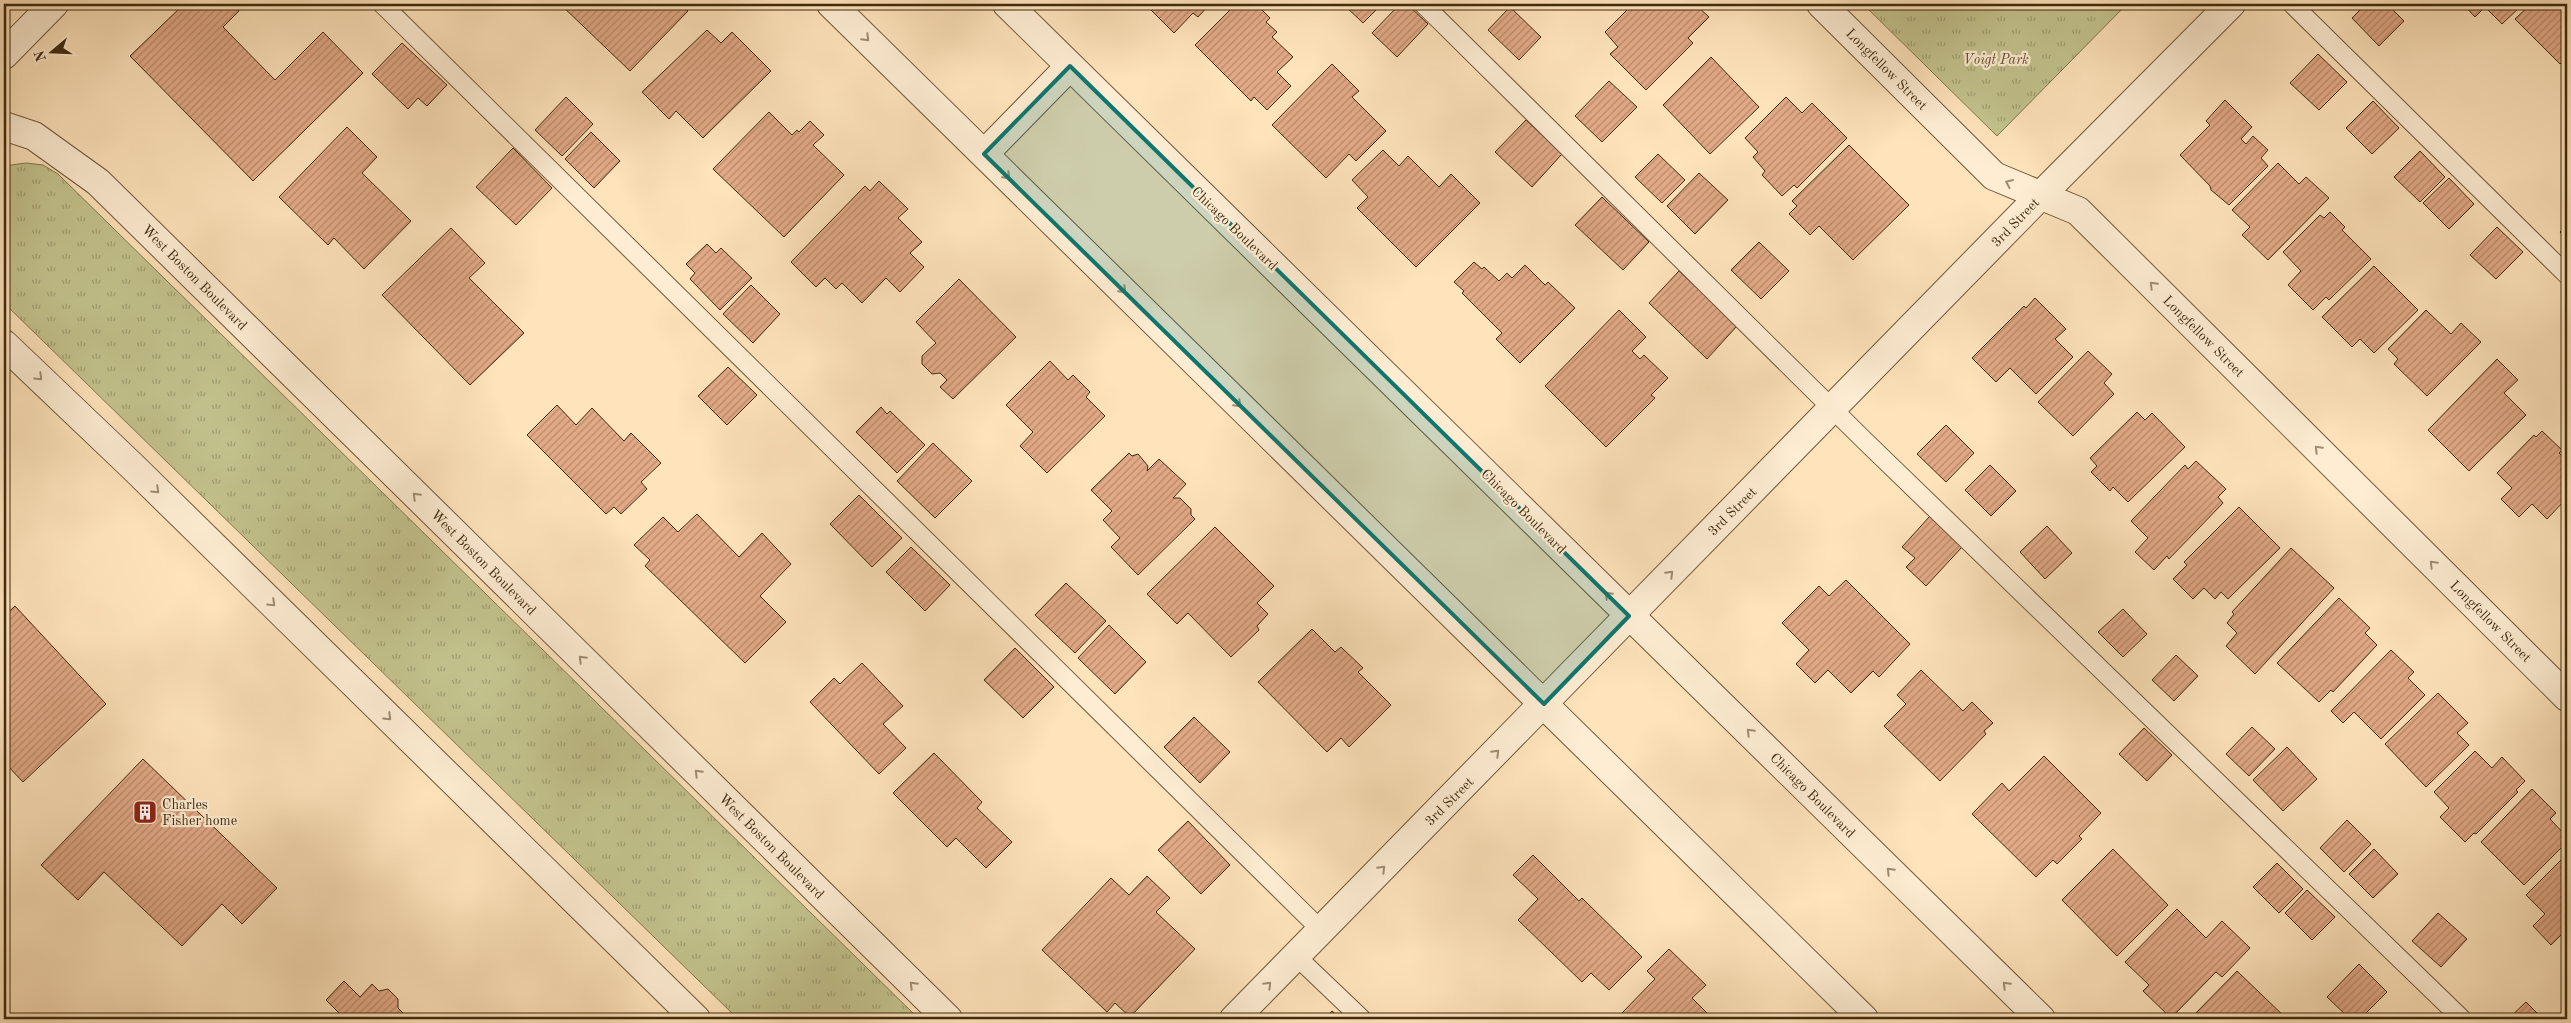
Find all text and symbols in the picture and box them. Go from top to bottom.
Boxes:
street label: Longfellow Street [1843,26,1930,113]
north arrow [28,28,78,78]
one-way arrow [860,32,869,41]
text: N [32,48,49,63]
park label: Voigt Park [1963,53,2029,68]
one-way arrow [1001,171,1010,180]
one-way arrow [2005,178,2014,189]
street label: Chicago Boulevard [1189,184,1280,273]
street label: 3rd Street [1989,195,2042,250]
street label: West Boston Boulevard [139,222,250,333]
one-way arrow [2150,282,2159,291]
one-way arrow [1117,285,1126,294]
street label: Longfellow Street [2160,293,2247,380]
one-way arrow [33,371,42,380]
one-way arrow [1233,399,1242,408]
one-way arrow [2315,446,2324,455]
street label: Chicago Boulevard [1478,467,1568,557]
one-way arrow [151,484,160,493]
street label: 3rd Street [1706,485,1760,539]
one-way arrow [413,492,422,501]
street label: West Boston Boulevard [428,507,539,618]
one-way arrow [2430,561,2439,570]
one-way arrow [1664,571,1673,580]
street label: Longfellow Street [2447,578,2534,665]
one-way arrow [1605,592,1614,601]
one-way arrow [267,598,276,607]
one-way arrow [579,656,588,665]
one-way arrow [383,711,392,720]
one-way arrow [1747,729,1756,738]
one-way arrow [1490,750,1499,759]
street label: Chicago Boulevard [1767,751,1857,841]
one-way arrow [695,770,704,779]
street label: 3rd Street [1423,775,1477,829]
street label: West Boston Boulevard [716,791,827,902]
place label: Charles Fisher home [162,798,237,828]
building icon: Charles Fisher home [132,799,158,825]
one-way arrow [1376,865,1385,874]
one-way arrow [1887,868,1896,877]
one-way arrow [1262,981,1271,990]
one-way arrow [910,982,919,991]
one-way arrow [2003,982,2012,991]

